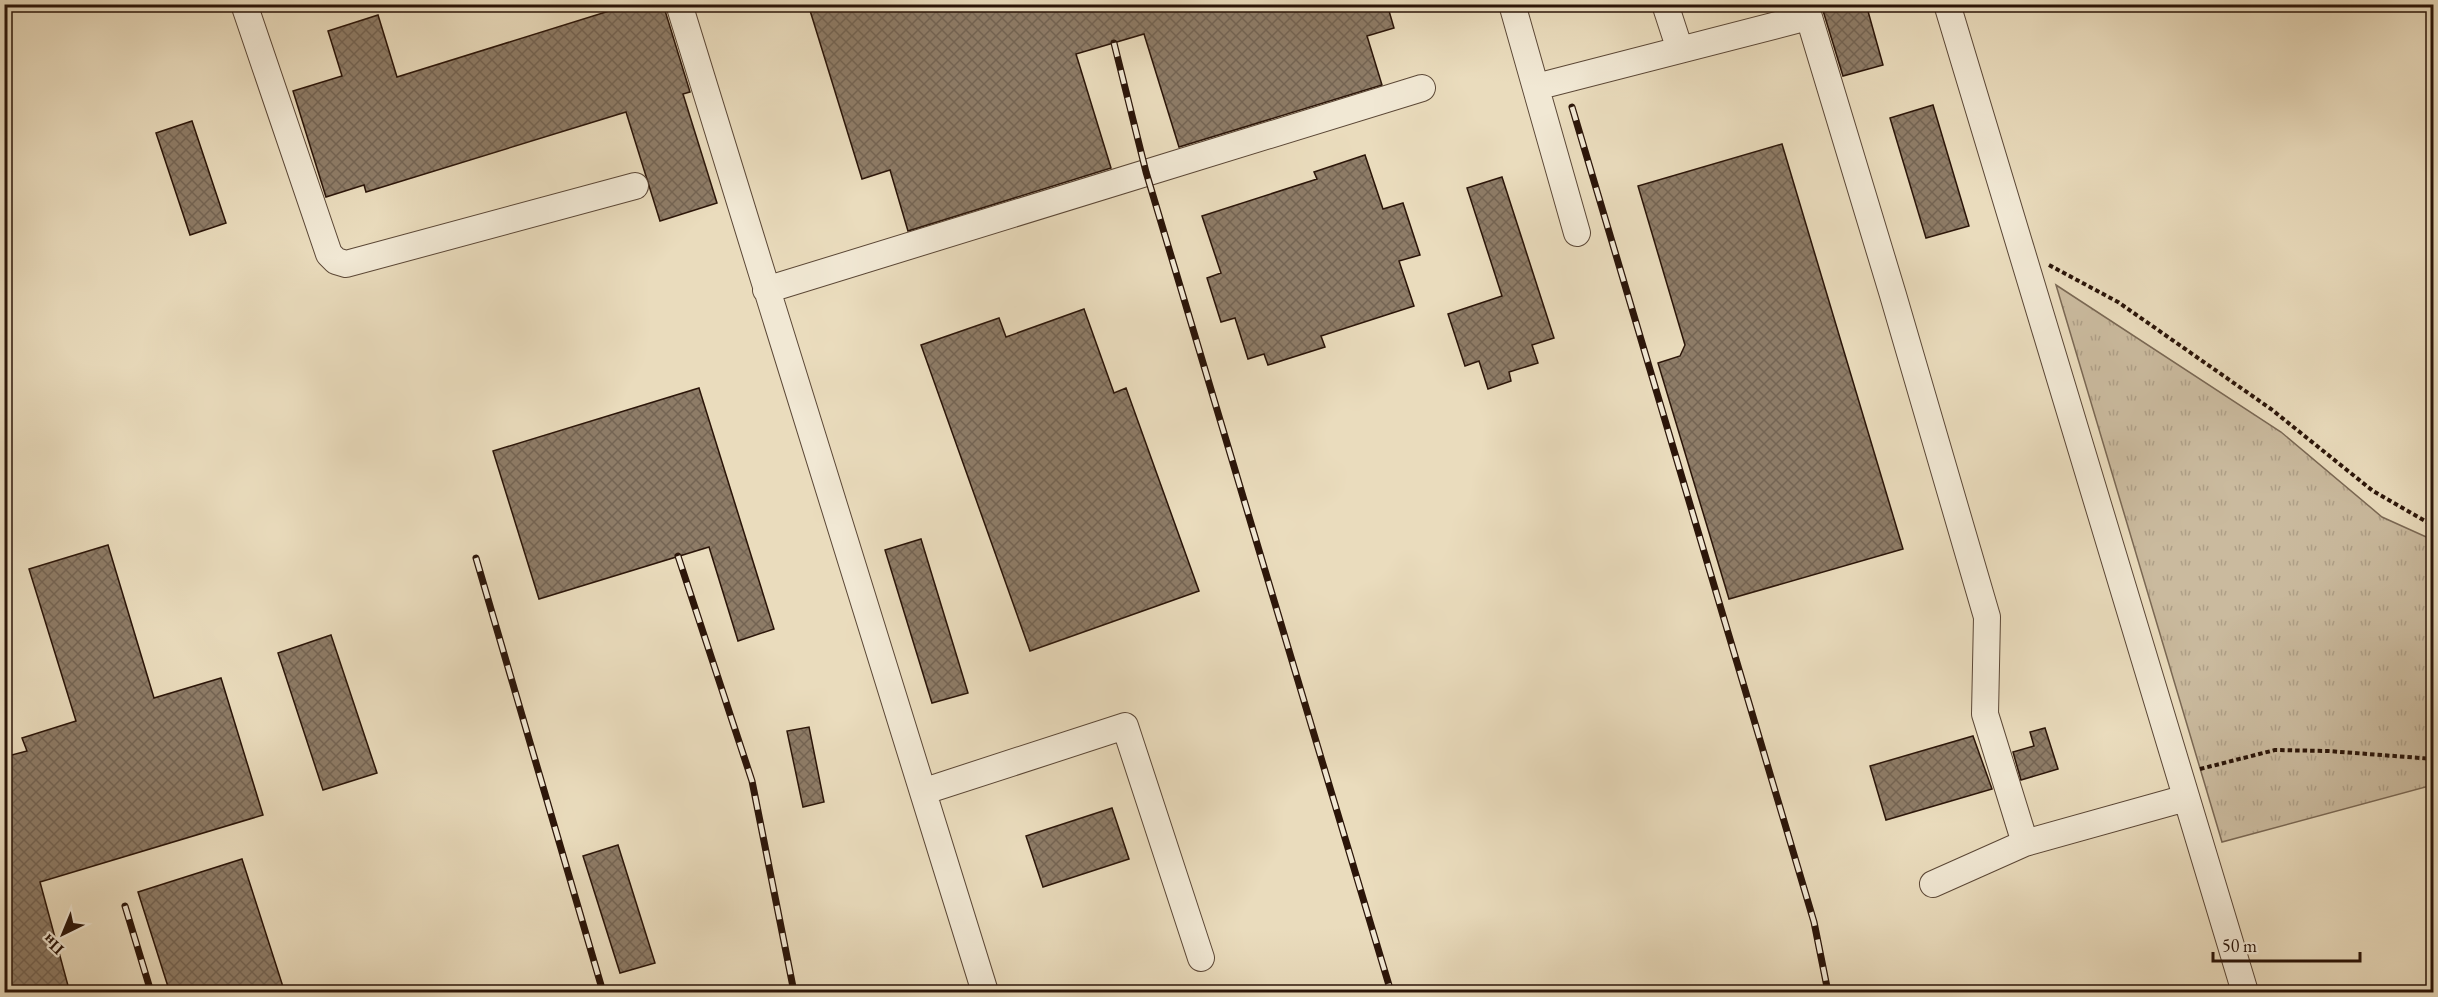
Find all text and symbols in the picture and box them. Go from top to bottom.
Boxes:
north arrow [33,904,93,964]
scale bar [2213,925,2360,963]
text: Пн [38,929,68,960]
text: 50 m [2222,934,2257,957]

